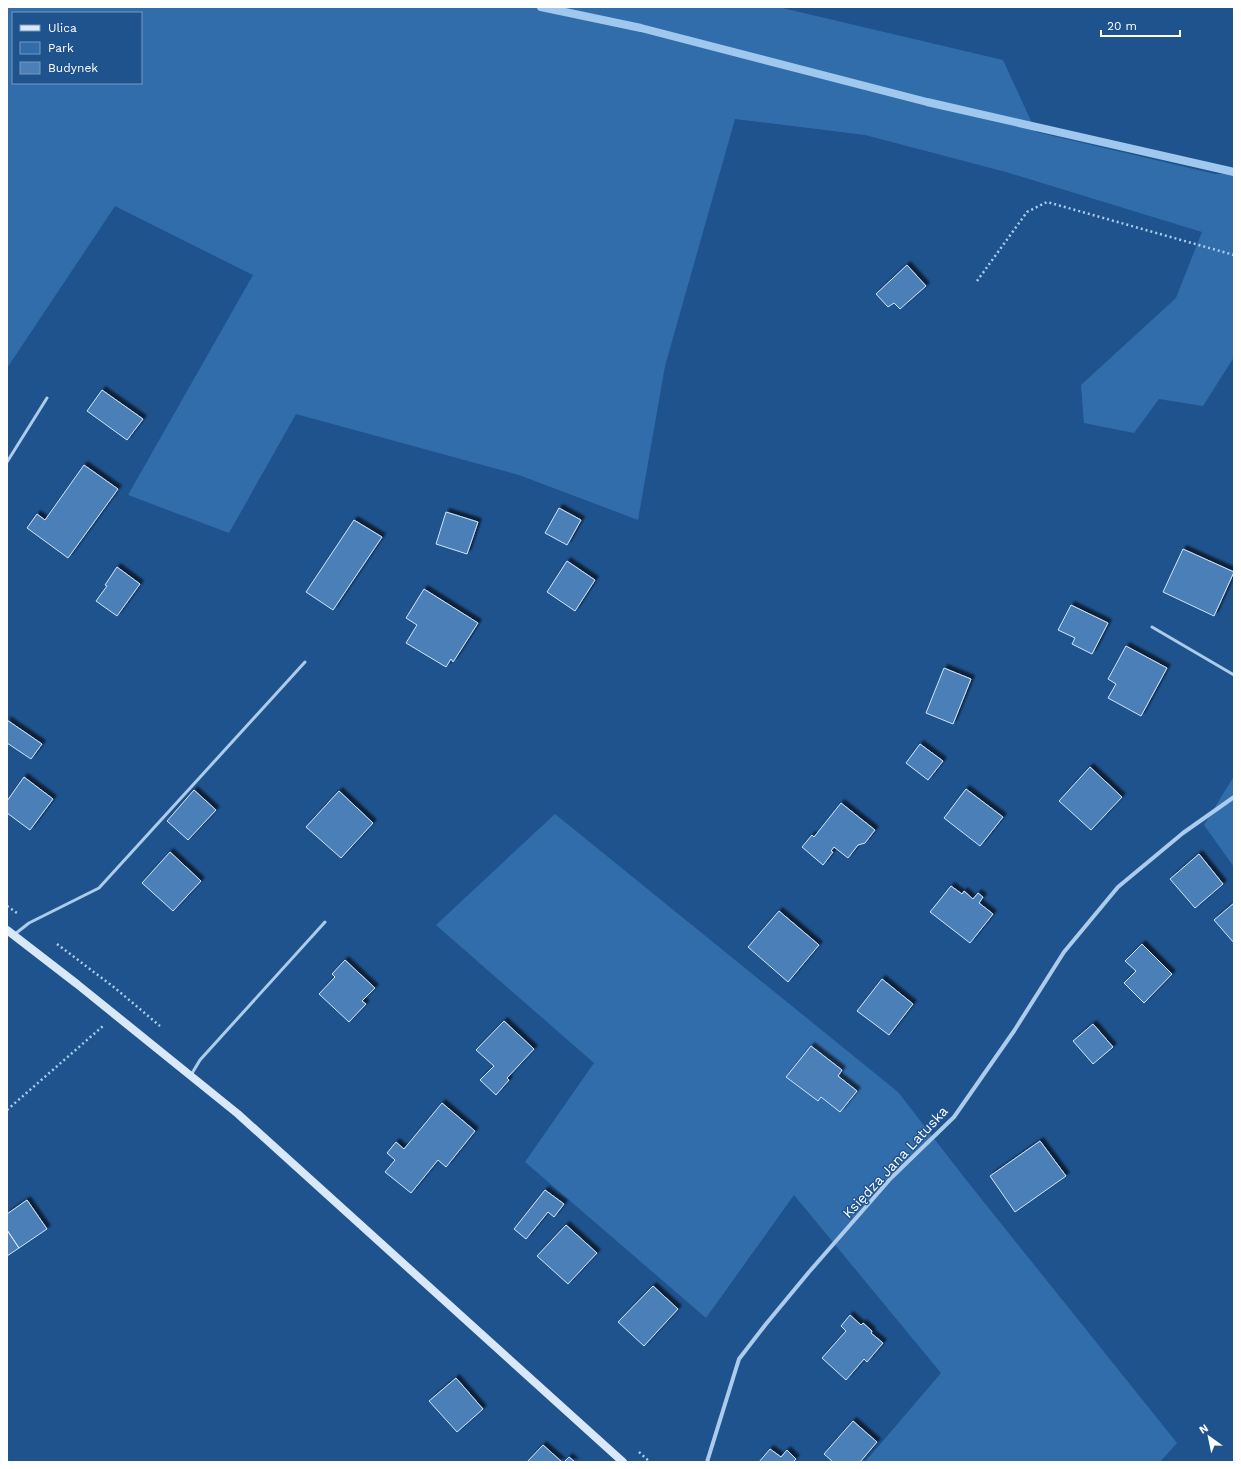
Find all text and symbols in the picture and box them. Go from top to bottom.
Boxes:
legend [12,12,142,84]
scale bar [1101,12,1180,38]
text: 20 m [1107,19,1137,33]
text: Ulica [48,21,77,35]
text: Park [48,41,74,55]
text: Budynek [48,61,98,75]
street label: Księdza Jana Latuska [839,1103,951,1221]
north arrow [1189,1417,1229,1457]
text: N [1197,1421,1211,1437]

